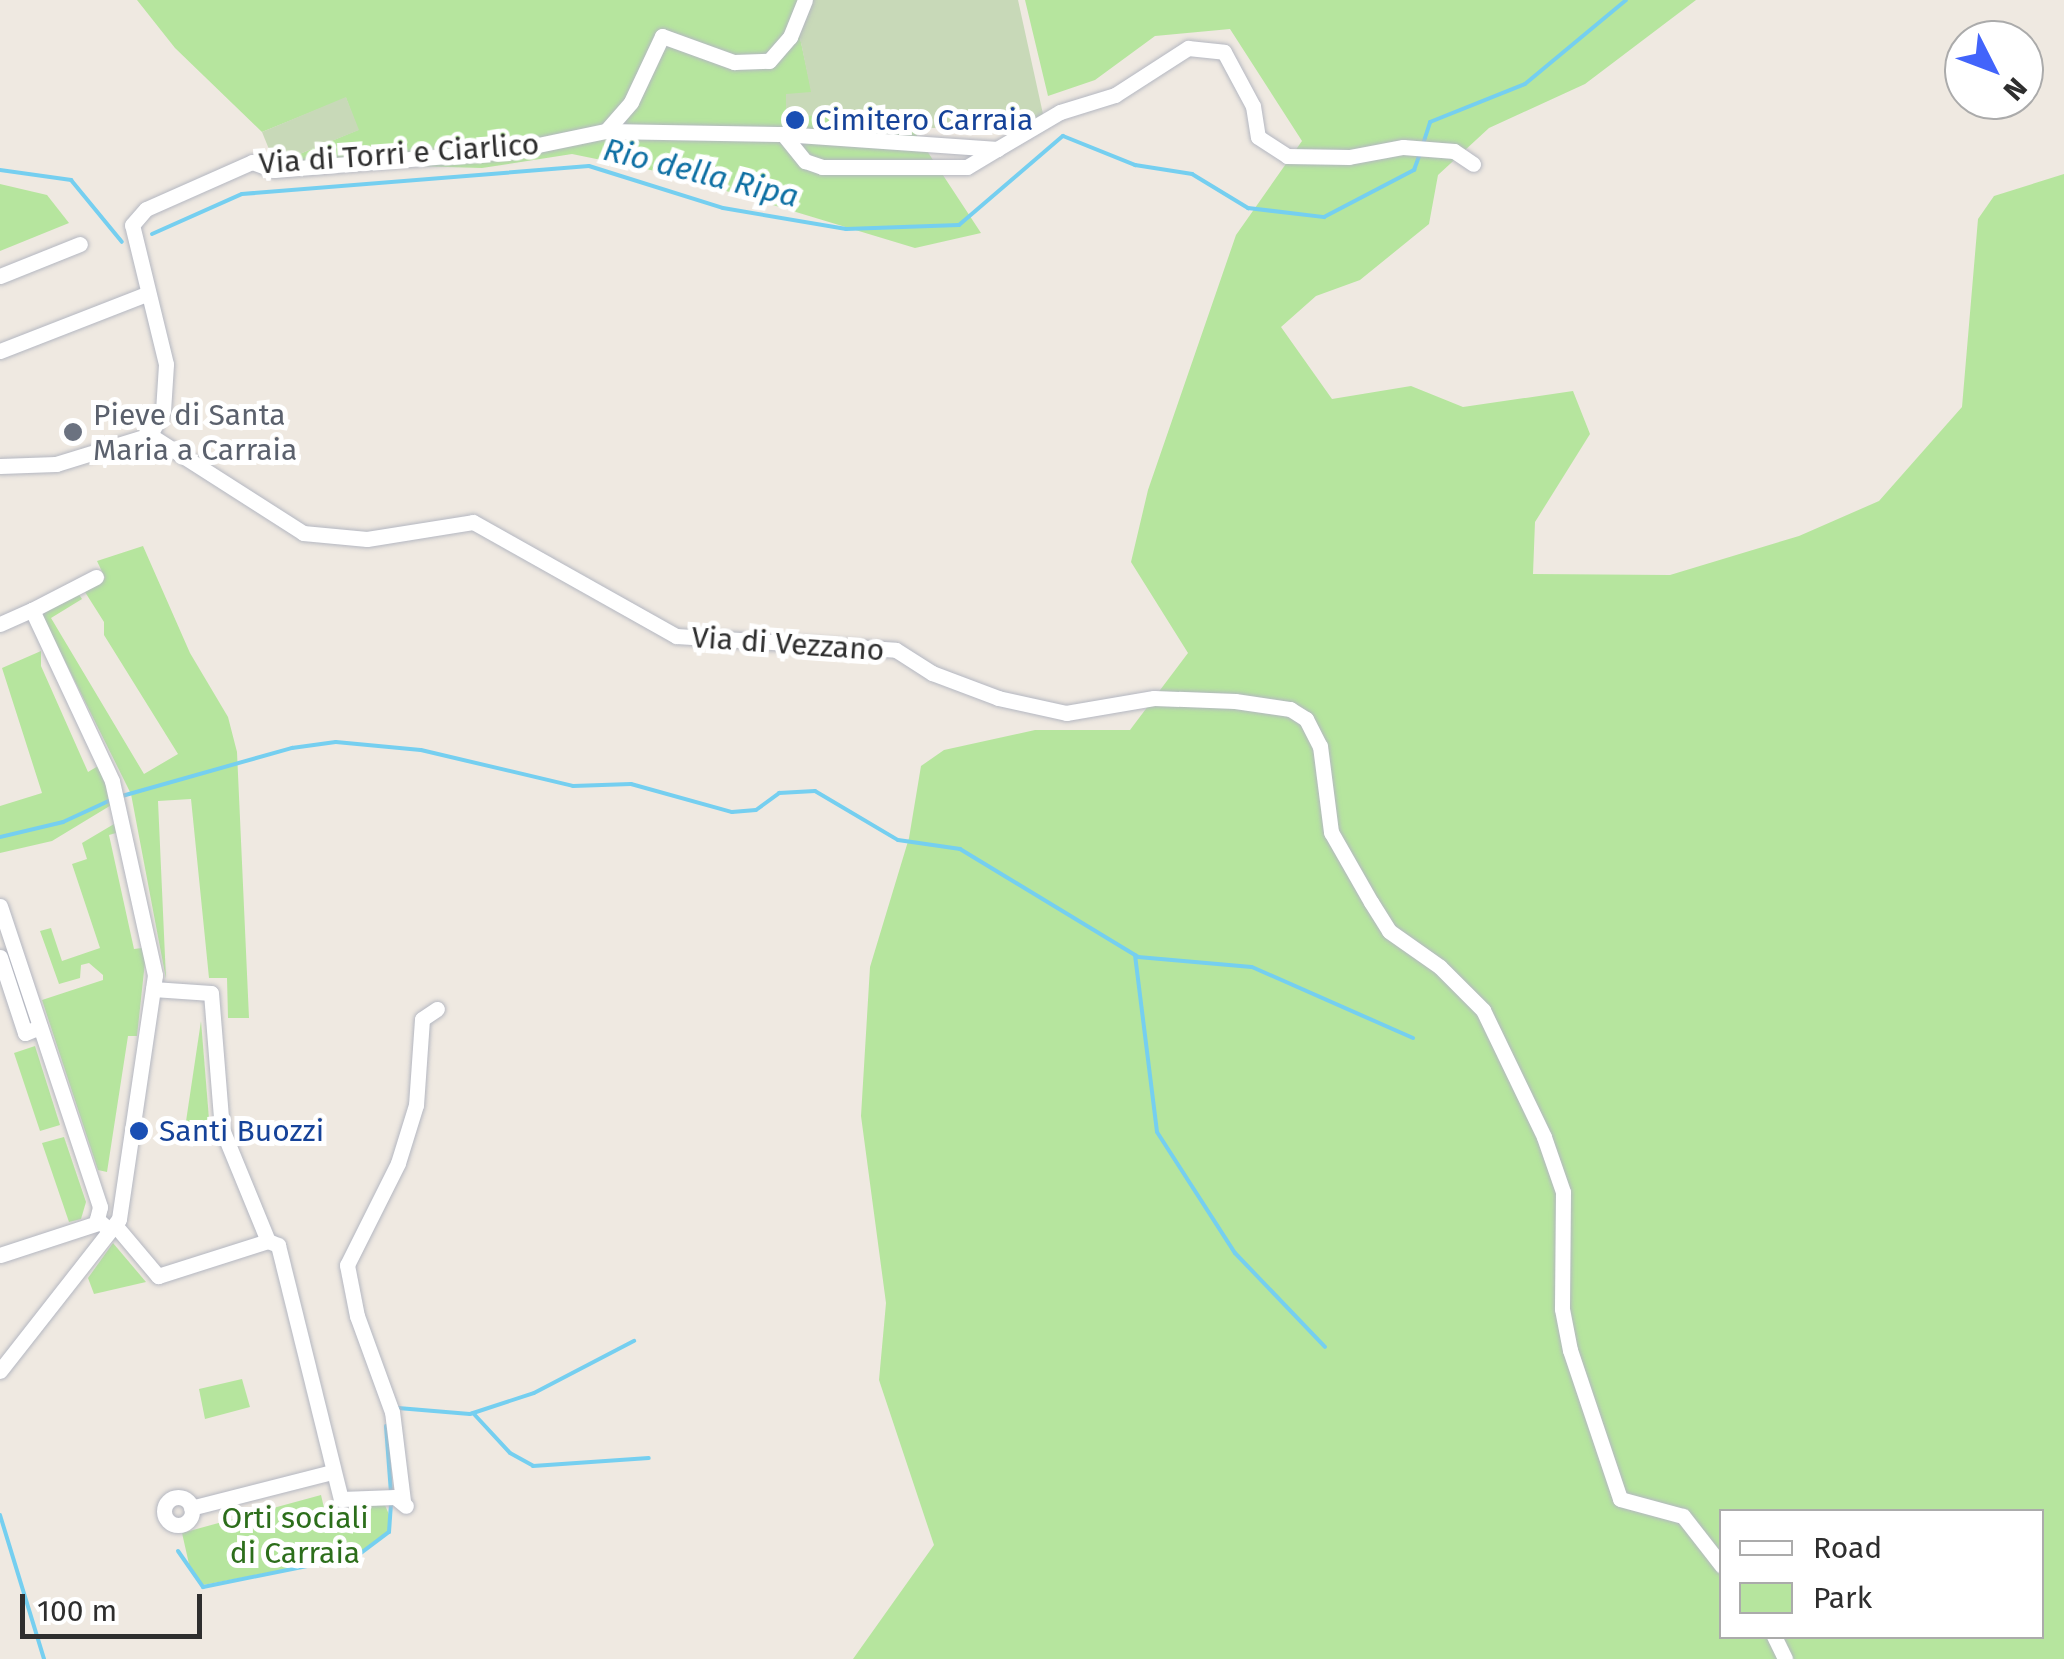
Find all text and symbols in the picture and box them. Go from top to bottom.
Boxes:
north arrow [1944,20,2044,120]
text: N [1997,71,2034,107]
place label: Cimitero Carraia [815,102,1033,138]
marker: Cimitero Carraia [784,109,806,131]
street label: Via di Torri e Ciarlico [258,126,540,182]
water label: Rio della Ripa [599,130,803,216]
place label: Pieve di Santa Maria a Carraia [93,397,297,468]
marker: Pieve di Santa Maria a Carraia [62,421,84,443]
street label: Via di Vezzano [690,619,886,669]
place label: Santi Buozzi [159,1113,324,1149]
marker: Santi Buozzi [128,1120,150,1142]
park label: Orti sociali di Carraia [221,1500,369,1570]
legend [1719,1509,2044,1639]
text: Road [1813,1530,1882,1566]
scale bar [25,1574,208,1636]
text: Park [1813,1580,1872,1616]
text: 100 m [37,1593,117,1629]

